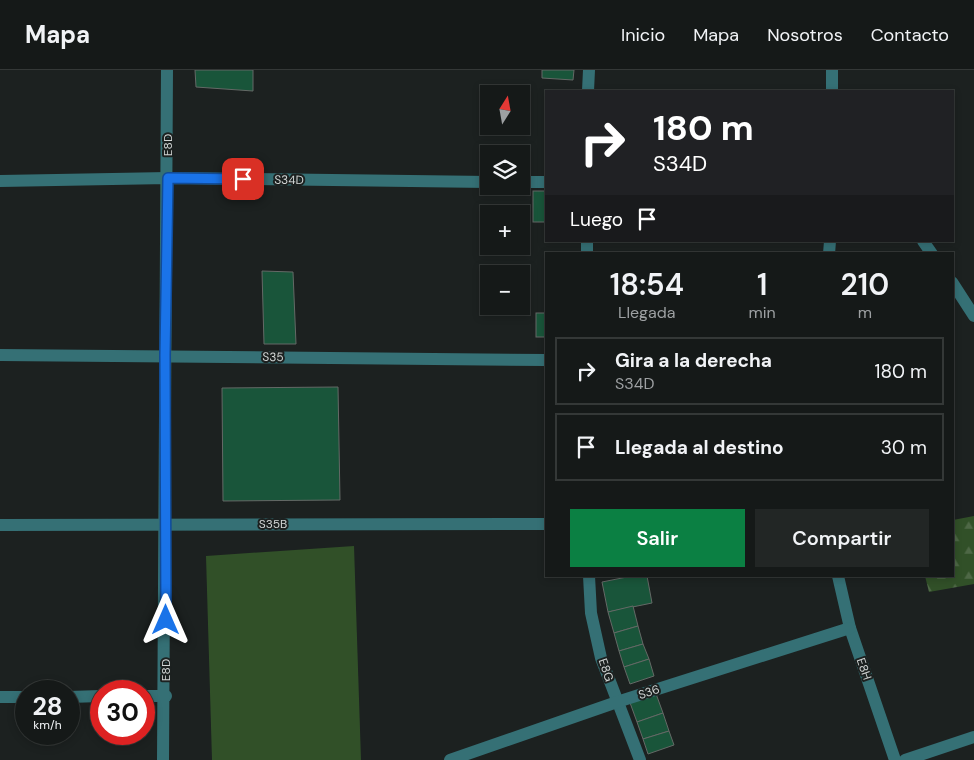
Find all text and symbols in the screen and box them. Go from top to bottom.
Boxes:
text: Mapa [25,19,90,50]
text: Inicio [621,23,665,47]
text: Mapa [693,23,739,47]
text: Nosotros [767,23,843,47]
text: Contacto [871,23,949,47]
north arrow [480,85,530,135]
map controls [480,85,530,315]
text: 180 m [653,105,754,151]
icon: right [570,110,635,175]
street label: E8D [160,134,176,156]
button: layers [480,145,530,195]
text: S34D [653,149,707,178]
pin [222,158,264,200]
icon: arrive [229,165,257,193]
street label: S34D [274,172,304,188]
button: + [480,205,530,255]
icon: arrive [633,205,661,233]
text: Luego [570,207,623,232]
button: − [480,265,530,315]
text: 18:54 [610,265,684,304]
text: 1 [757,265,767,304]
text: 210 [841,265,889,304]
text: Llegada [618,302,675,323]
text: min [749,302,776,323]
text: m [858,302,872,323]
text: Gira a la derecha [615,348,772,373]
street label: S35 [262,349,284,365]
icon: right [572,357,600,385]
text: 180 m [875,359,927,384]
text: S34D [615,373,654,394]
icon: arrive [572,433,600,461]
text: Llegada al destino [615,435,784,460]
text: 30 m [881,435,927,460]
button: Salir [570,509,745,567]
button: Compartir [755,509,929,567]
street label: S35B [259,516,287,532]
position arrow [139,593,191,645]
street label: E8G [595,656,617,684]
street label: E8H [853,656,875,682]
street label: E8D [158,659,174,681]
speed limit sign: 30 [90,680,155,745]
street label: S36 [636,681,662,703]
text: 28 [32,690,63,723]
text: km/h [33,717,62,733]

